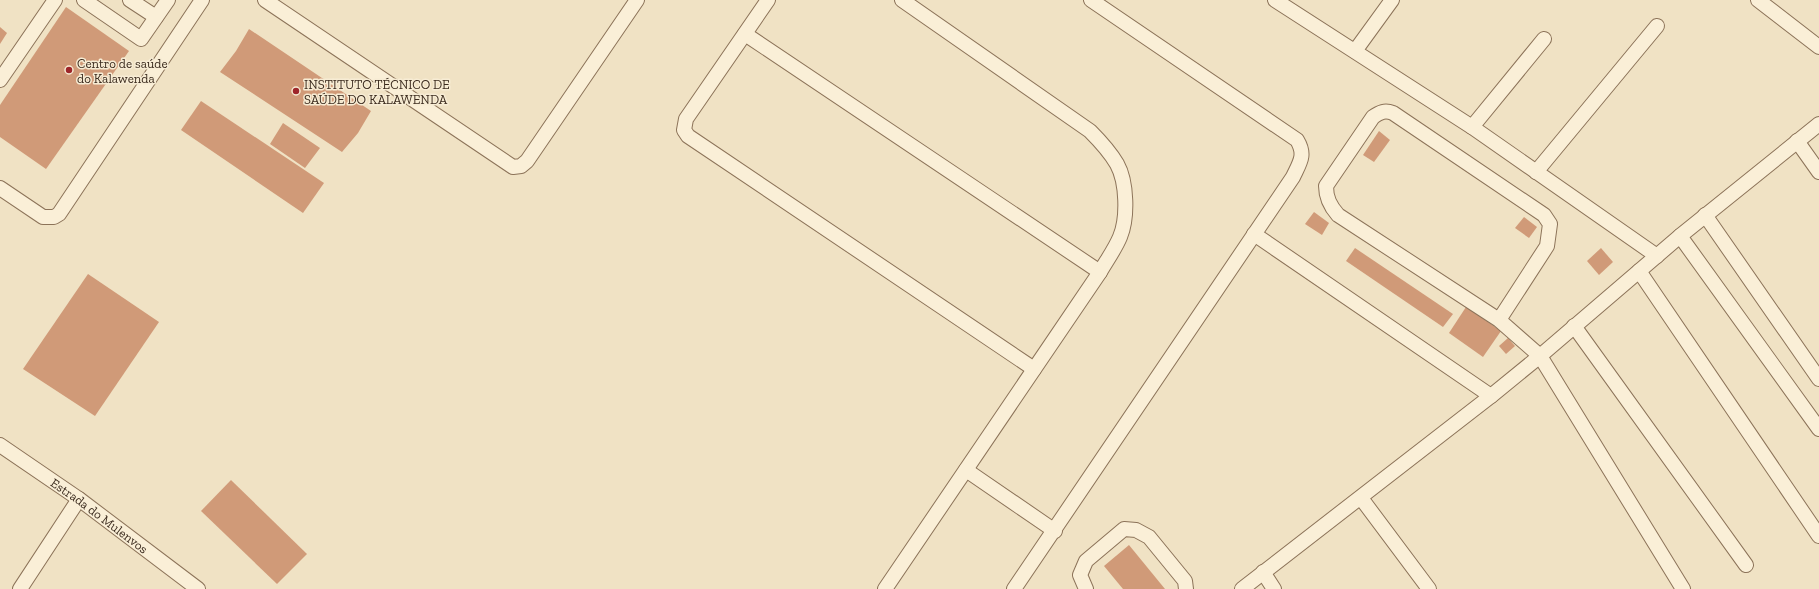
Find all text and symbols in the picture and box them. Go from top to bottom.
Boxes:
place label: Centro de saúde do Kalawenda [77,56,168,86]
marker: Centro de saúde do Kalawenda [64,65,74,75]
place label: INSTITUTO TÉCNICO DE SAÚDE DO KALAWENDA [304,77,450,107]
marker: INSTITUTO TÉCNICO DE SAÚDE DO KALAWENDA [291,86,301,96]
street label: Estrada do Mulenvos [48,475,151,556]

